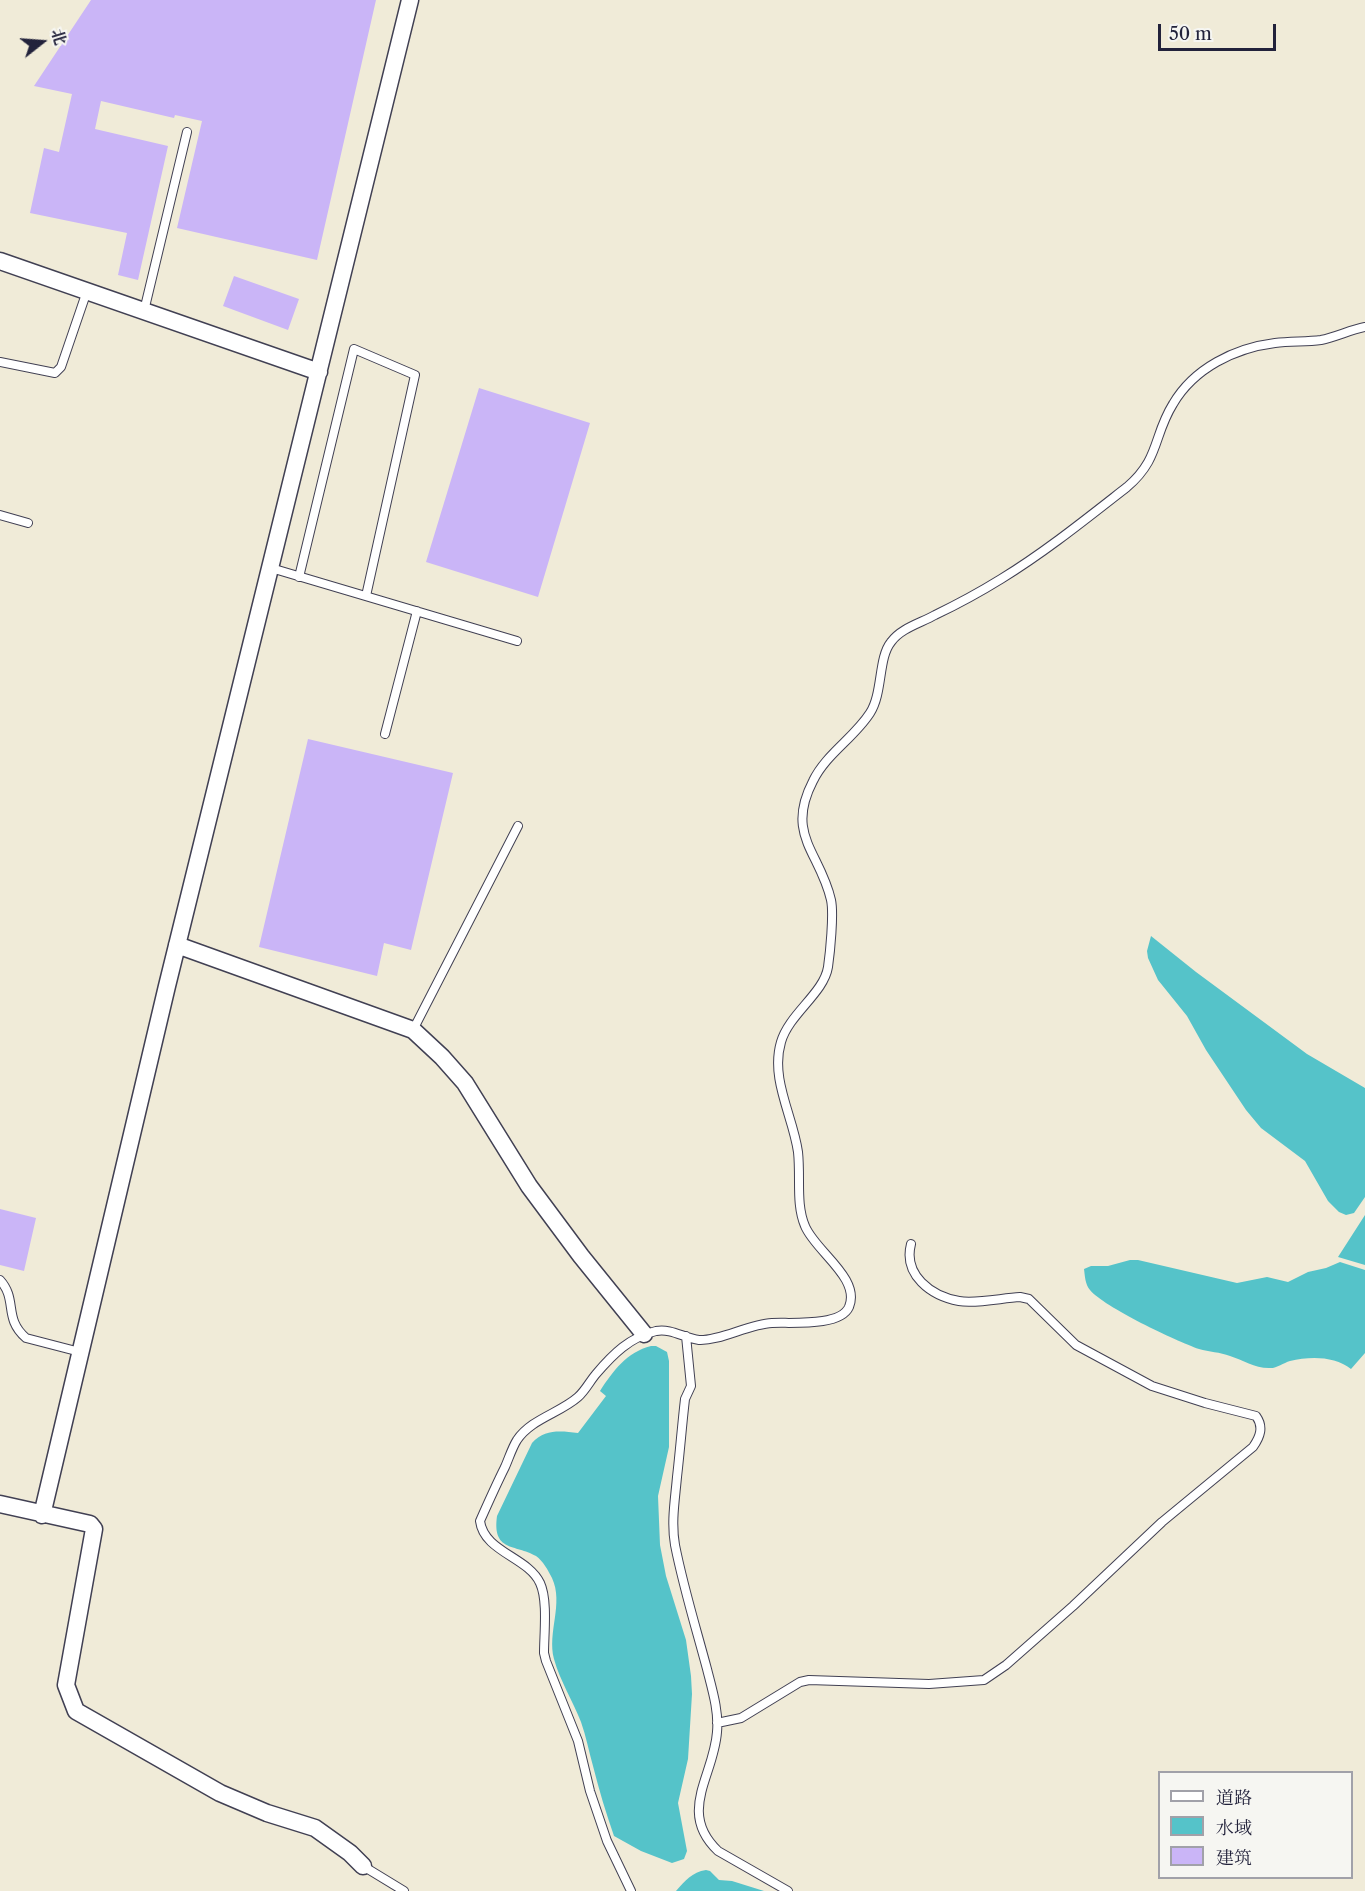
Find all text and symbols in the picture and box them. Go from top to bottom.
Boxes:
north arrow [12,12,72,72]
scale bar [1161,12,1280,50]
text: 50 m [1169,23,1212,45]
text: 北 [47,26,71,47]
legend [1158,1771,1353,1879]
text: 道路 [1216,1787,1252,1809]
text: 水域 [1216,1817,1252,1839]
text: 建筑 [1216,1847,1252,1869]

